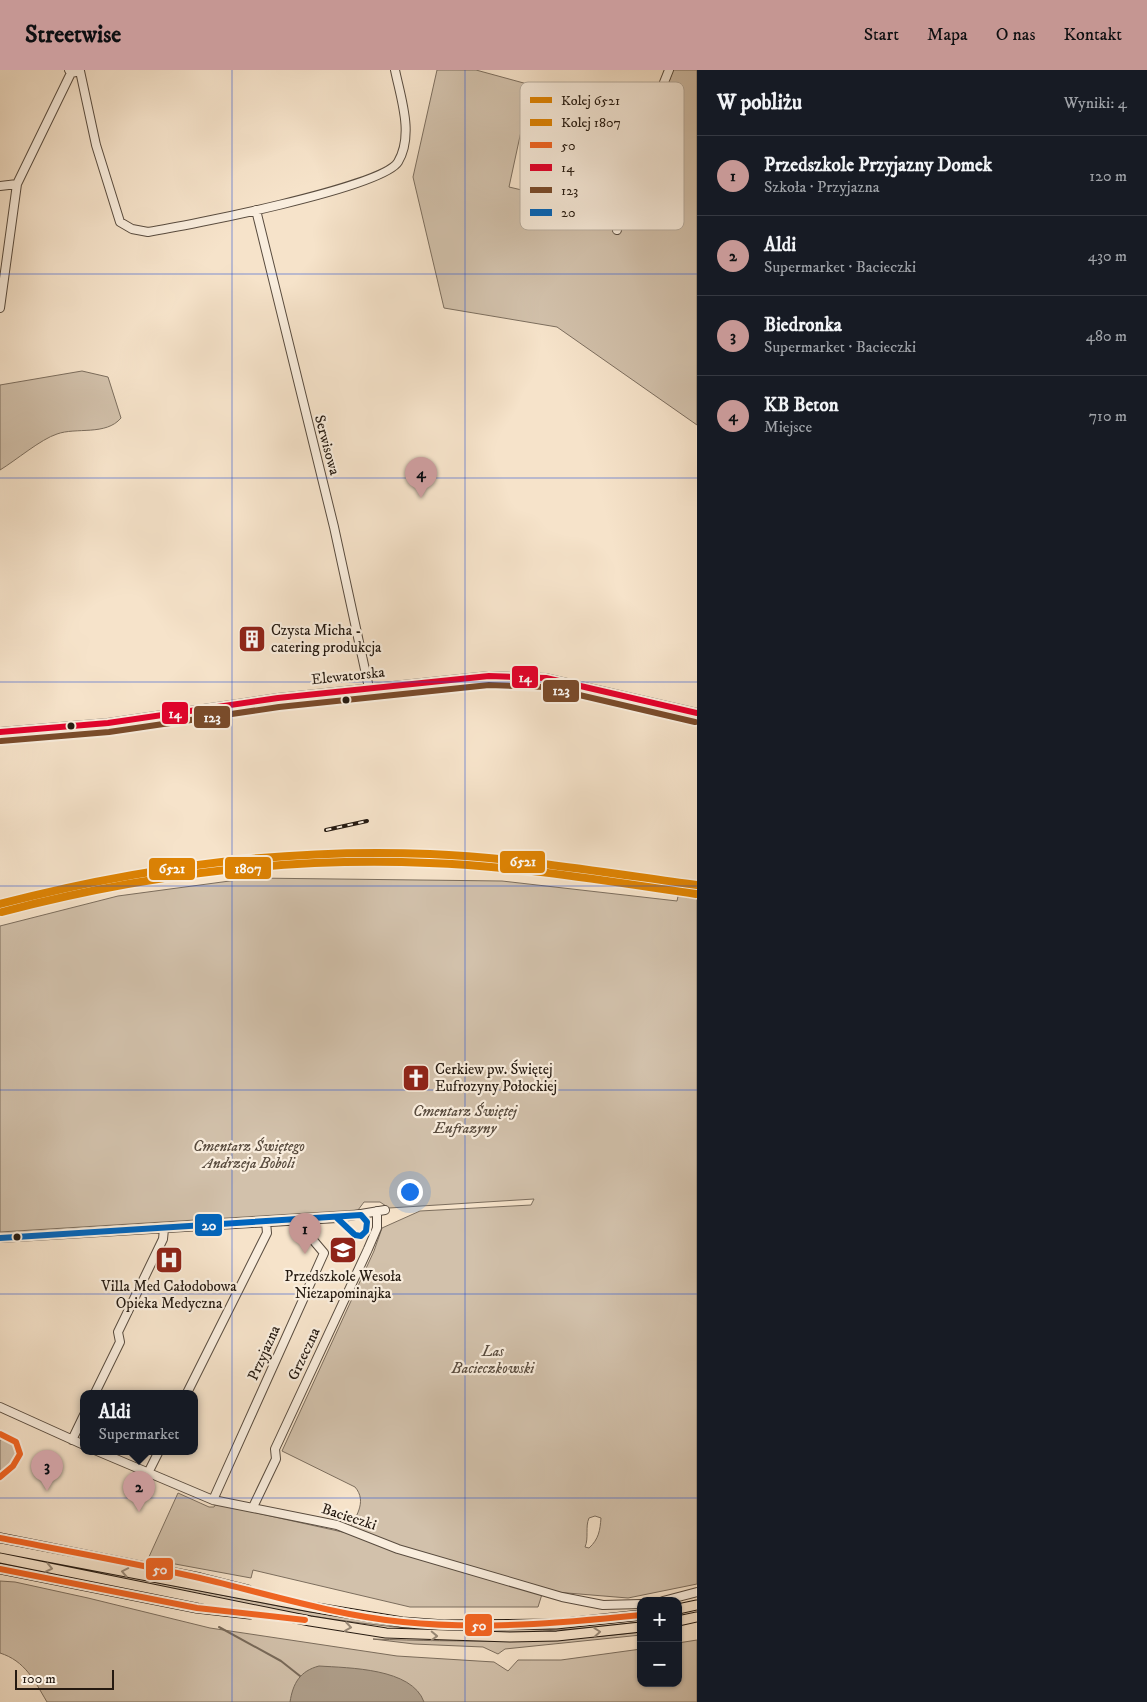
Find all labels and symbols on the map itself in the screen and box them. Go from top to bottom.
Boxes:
legend [520,82,684,230]
text: Kolej 6521 [561,92,620,110]
text: Kolej 1807 [561,114,621,132]
text: 50 [561,137,576,155]
text: 14 [561,159,575,177]
text: 123 [561,182,578,200]
text: 20 [561,204,575,222]
street label: Serwisowa [310,413,344,478]
pin: 4 [405,457,437,498]
place label: Czysta Micha - catering produkcja [271,621,382,657]
building icon: Czysta Micha - catering produkcja [237,624,267,654]
street label: Elewatorska [310,663,386,689]
line badge: 14 [511,665,539,689]
text: 14 [518,669,533,687]
line badge: 123 [542,679,580,703]
text: 123 [552,682,570,700]
unlabelled marker [341,695,351,705]
line badge: 14 [161,701,189,725]
text: 14 [168,705,183,723]
line badge: 123 [193,705,231,729]
text: 123 [203,709,221,727]
unlabelled marker [66,721,76,731]
line badge: 6521 [499,850,546,874]
text: 6521 [510,853,536,871]
line badge: 1807 [224,856,272,880]
line badge: 6521 [148,857,196,881]
text: 6521 [159,860,185,878]
text: 1807 [234,860,262,878]
place label: Cerkiew pw. Świętej Eufrozyny Połockiej [435,1059,557,1096]
church icon: Cerkiew pw. Świętej Eufrozyny Połockiej [401,1063,431,1093]
park label: Cmentarz Świętej Eufrazyny [413,1102,518,1138]
park label: Cmentarz Świętego Andrzeja Boboli [193,1137,305,1173]
your location [397,1179,423,1205]
line badge: 20 [194,1213,223,1237]
pin: 1 [289,1213,321,1254]
text: 20 [202,1217,217,1235]
unlabelled marker [12,1232,22,1242]
school or university icon: Przedszkole Wesoła Niezapominajka [328,1235,358,1265]
hospital icon: Villa Med Całodobowa Opieka Medyczna [154,1245,184,1275]
place label: Przedszkole Wesoła Niezapominajka [285,1267,402,1303]
place label: Villa Med Całodobowa Opieka Medyczna [100,1277,237,1313]
street label: Przyjazna [243,1322,285,1384]
street label: Grzeczna [284,1324,325,1383]
park label: Las Bacieczkowski [451,1342,535,1378]
pin: 3 [31,1450,63,1491]
pin: 2 [123,1471,155,1512]
street label: Bacieczki [319,1499,379,1535]
line badge: 50 [145,1557,174,1581]
text: 50 [152,1561,168,1579]
one-way arrow [44,1562,53,1572]
one-way arrow [121,1568,130,1578]
line badge: 50 [464,1613,493,1637]
text: 50 [471,1617,487,1635]
one-way arrow [344,1621,352,1632]
one-way arrow [593,1627,601,1638]
one-way arrow [431,1631,439,1641]
scale bar [15,1667,114,1690]

